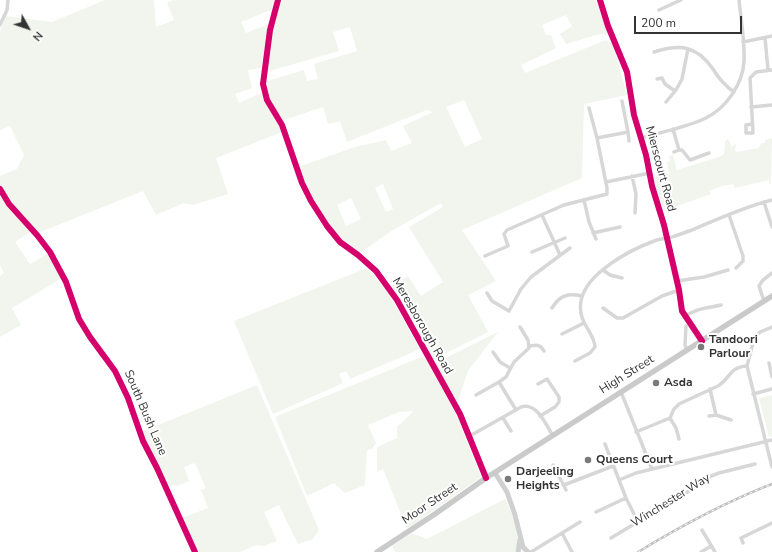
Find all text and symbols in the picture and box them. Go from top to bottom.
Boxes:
north arrow [8,8,48,48]
scale bar [636,8,744,34]
text: 200 m [641,15,676,31]
text: N [29,28,46,44]
street label: Mierscourt Road [642,125,678,213]
street label: Meresborough Road [388,275,456,377]
place label: Tandoori Parlour [709,333,758,361]
marker: Tandoori Parlour [696,342,706,352]
street label: High Street [597,353,657,397]
street label: South Bush Lane [121,368,169,458]
place label: Asda [664,376,692,390]
marker: Asda [651,378,661,388]
place label: Queens Court [596,453,673,467]
marker: Queens Court [583,455,593,465]
place label: Darjeeling Heights [516,465,574,493]
street label: Winchester Way [629,471,713,531]
marker: Darjeeling Heights [503,474,513,484]
street label: Moor Street [400,480,460,528]

